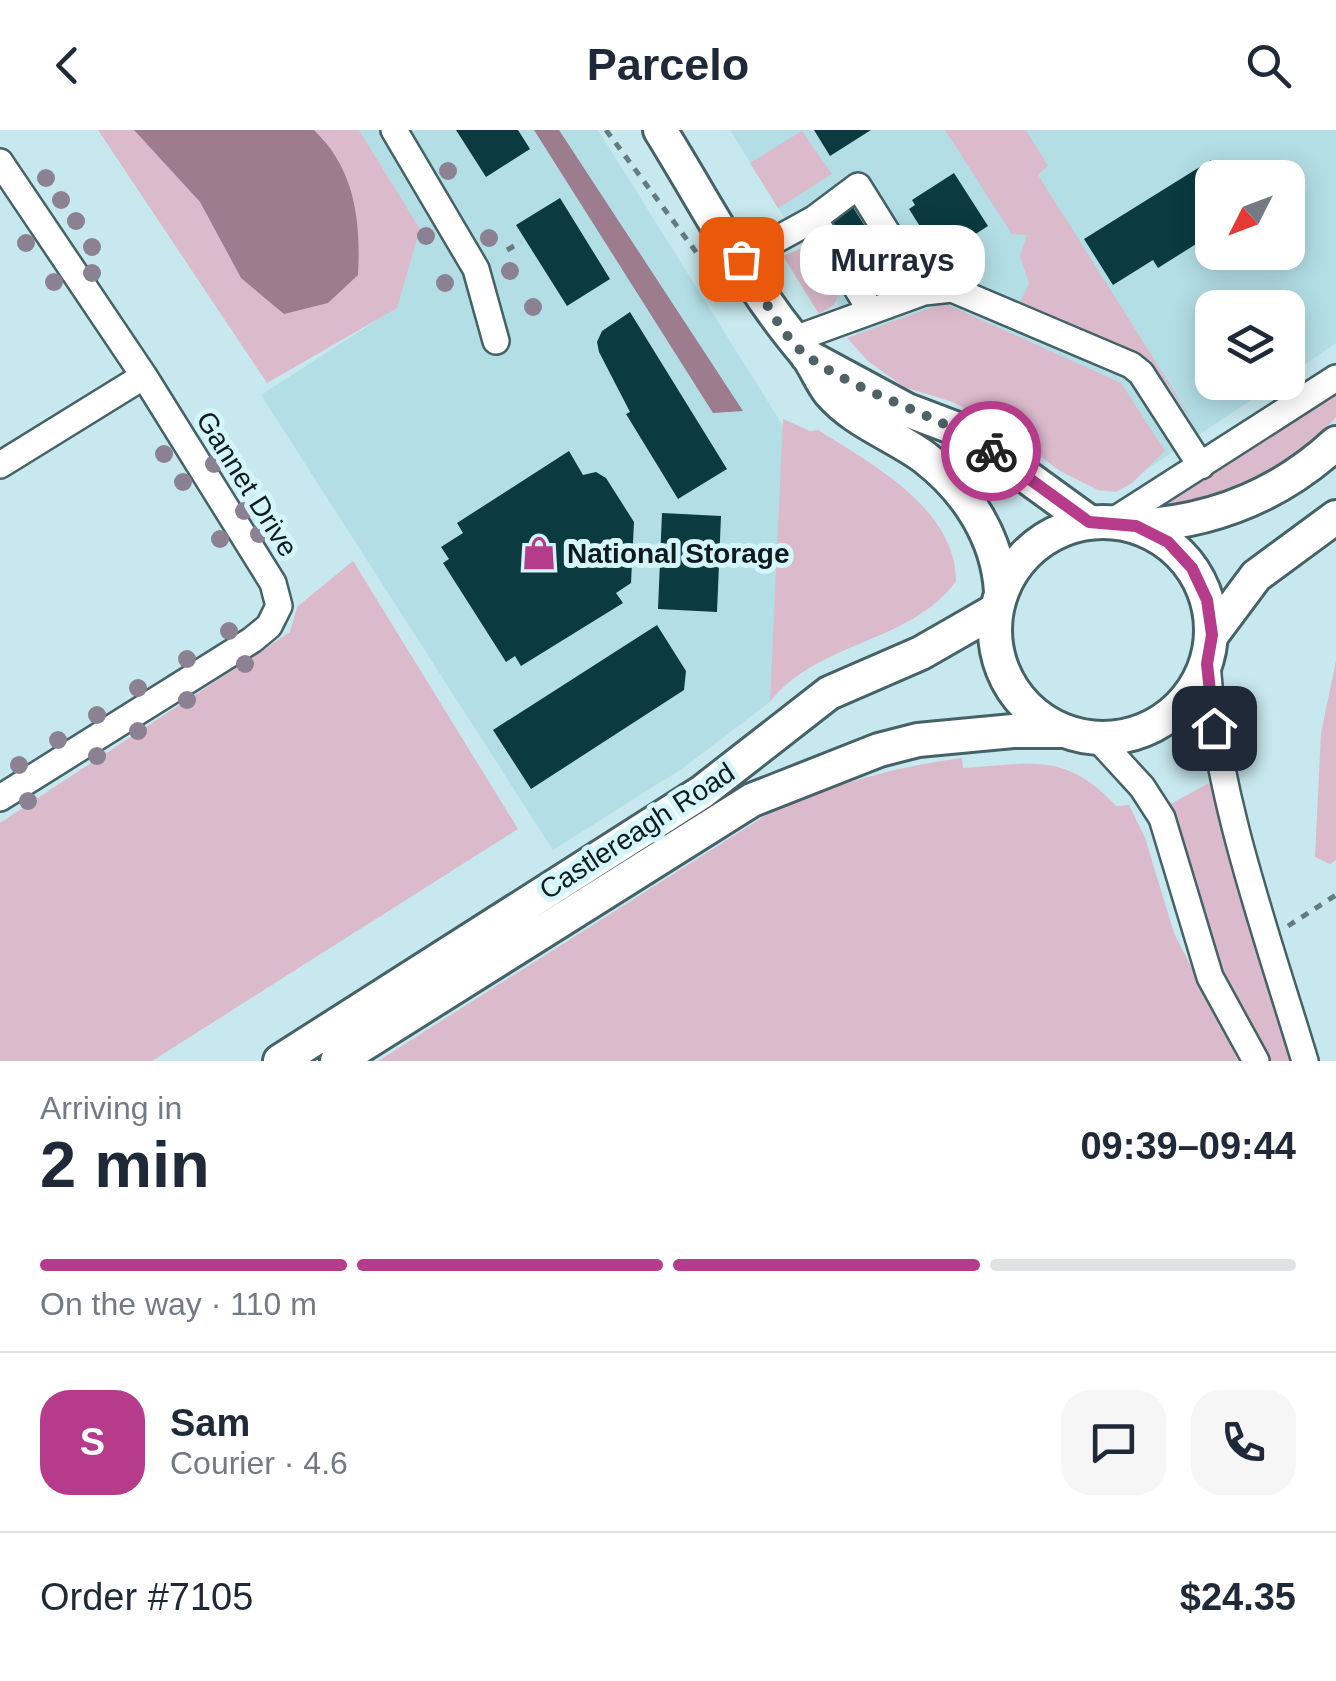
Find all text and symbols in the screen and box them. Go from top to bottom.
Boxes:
icon: back [40,38,95,93]
icon: search [1241,38,1296,93]
text: Parcelo [587,39,749,90]
north arrow [1195,160,1305,270]
map controls [1195,160,1305,400]
pin [699,217,784,302]
callout: Murrays [801,224,986,294]
icon: bag [714,232,769,287]
text: Murrays [830,242,955,278]
button: layers [1195,290,1305,400]
courier [941,401,1041,501]
street label: Gannet Drive [190,406,304,562]
icon: bike [964,424,1019,479]
shop icon: National Storage [520,534,558,572]
place label: National Storage [567,538,789,569]
pin [1172,686,1257,771]
icon: home [1187,701,1242,756]
street label: Castlereagh Road [534,757,740,905]
text: Arriving in [40,1090,182,1126]
text: 09:39–09:44 [1080,1125,1296,1167]
text: 2 min [40,1128,210,1201]
text: On the way · 110 m [40,1286,317,1322]
button: chat [1061,1390,1166,1495]
button: phone [1191,1390,1296,1495]
text: Sam [170,1402,250,1444]
text: S [80,1421,105,1463]
text: Courier · 4.6 [170,1445,348,1481]
text: Order #7105 [40,1576,253,1618]
text: $24.35 [1180,1576,1296,1618]

